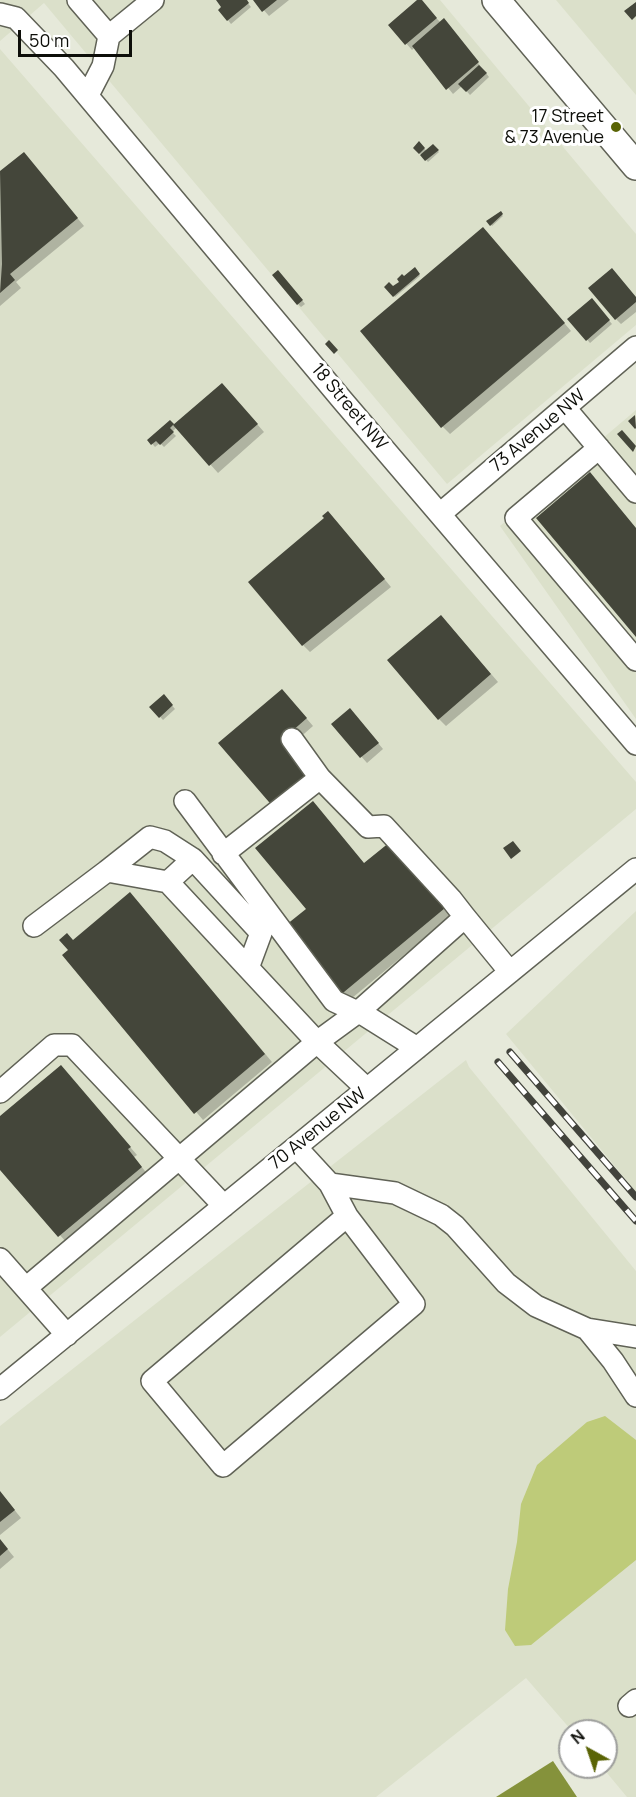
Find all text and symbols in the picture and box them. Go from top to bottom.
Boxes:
scale bar [21,18,135,56]
text: 50 m [29,28,69,52]
place label: 17 Street & 73 Avenue [504,106,604,148]
marker: 17 Street & 73 Avenue [609,120,623,134]
street label: 18 Street NW [306,359,392,455]
street label: 73 Avenue NW [486,385,590,477]
street label: 70 Avenue NW [265,1083,371,1175]
north arrow [558,1719,618,1779]
text: N [566,1725,589,1749]

